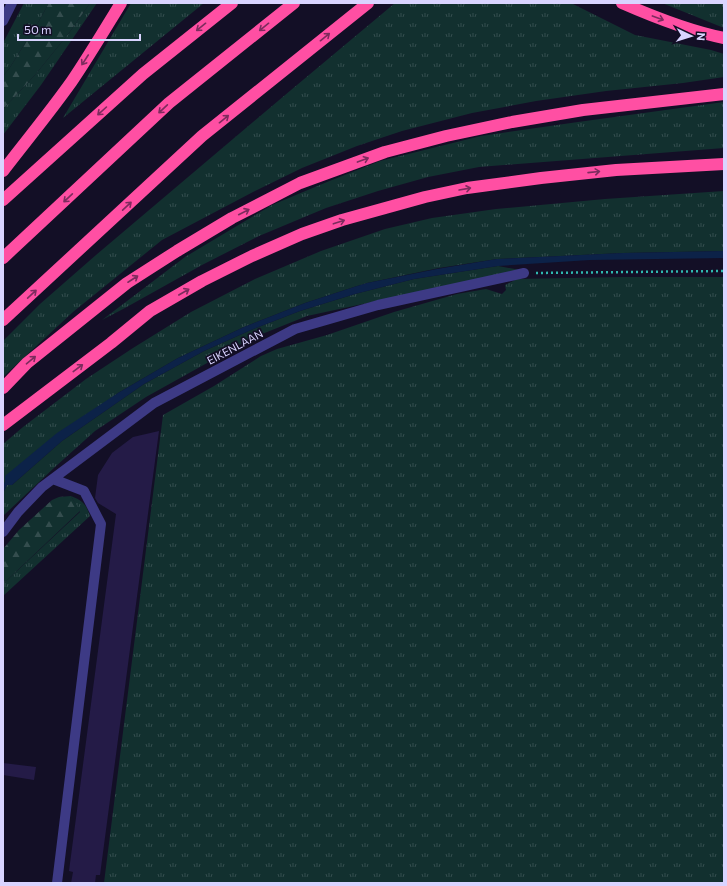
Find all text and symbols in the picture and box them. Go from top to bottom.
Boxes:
one-way arrow [651,14,663,22]
scale bar [18,16,140,42]
north arrow [671,16,711,56]
text: 50 m [24,22,52,36]
one-way arrow [196,23,207,32]
one-way arrow [258,23,269,32]
text: N [695,32,708,41]
one-way arrow [320,33,331,42]
one-way arrow [81,54,89,66]
one-way arrow [158,104,168,114]
one-way arrow [97,106,107,116]
one-way arrow [218,114,229,123]
one-way arrow [356,156,368,164]
one-way arrow [587,169,600,176]
one-way arrow [458,185,471,193]
one-way arrow [63,193,73,202]
one-way arrow [122,201,132,210]
one-way arrow [237,208,249,215]
one-way arrow [333,217,345,225]
one-way arrow [127,275,138,284]
one-way arrow [178,287,190,295]
one-way arrow [27,289,37,299]
street label: EIKENLAAN [205,326,265,367]
one-way arrow [26,356,36,365]
one-way arrow [73,363,84,372]

